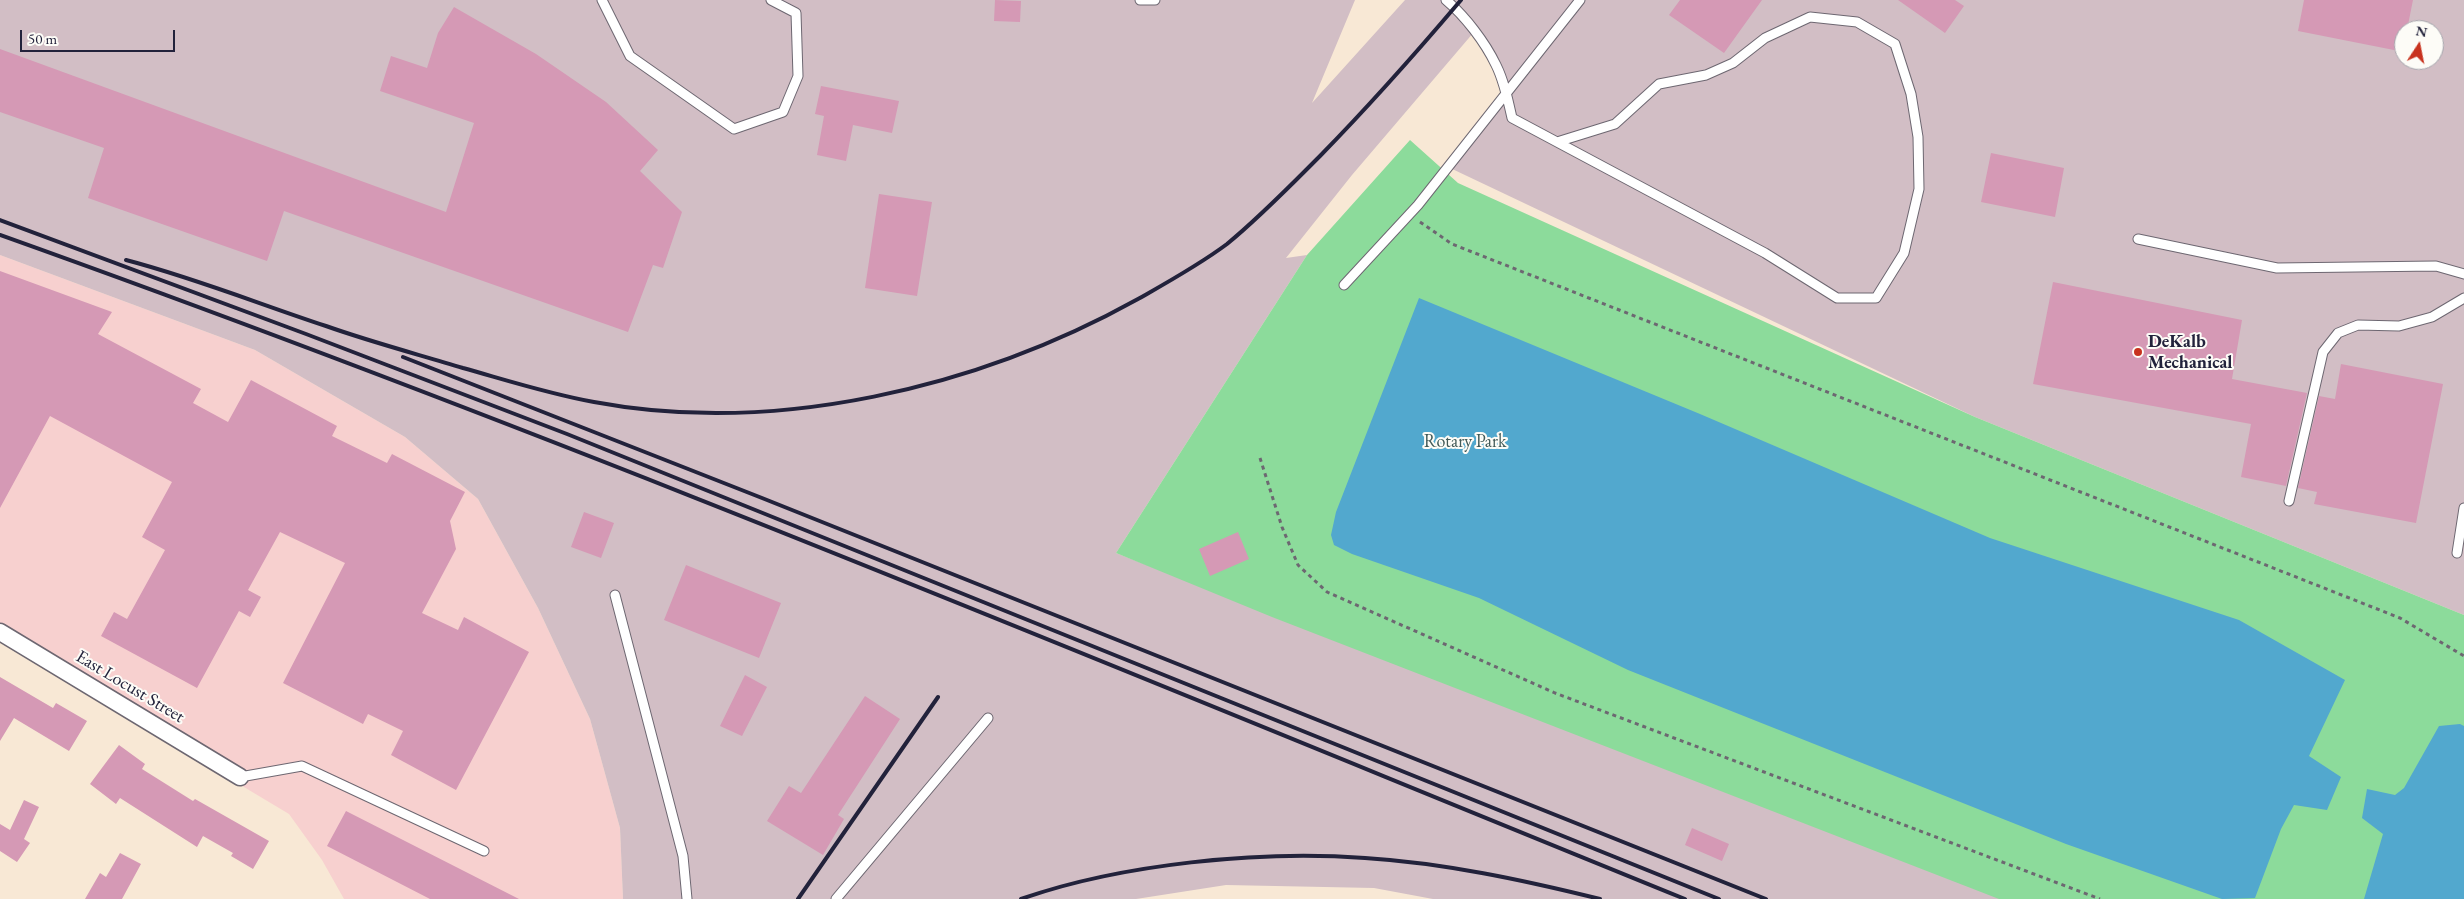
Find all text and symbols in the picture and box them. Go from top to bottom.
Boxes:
scale bar [22,20,178,52]
north arrow [2394,20,2444,70]
text: N [2414,21,2429,41]
text: 50 m [28,29,57,48]
place label: DeKalb Mechanical [2148,331,2232,374]
marker: DeKalb Mechanical [2132,346,2144,358]
park label: Rotary Park [1424,431,1506,453]
street label: East Locust Street [72,646,188,728]

